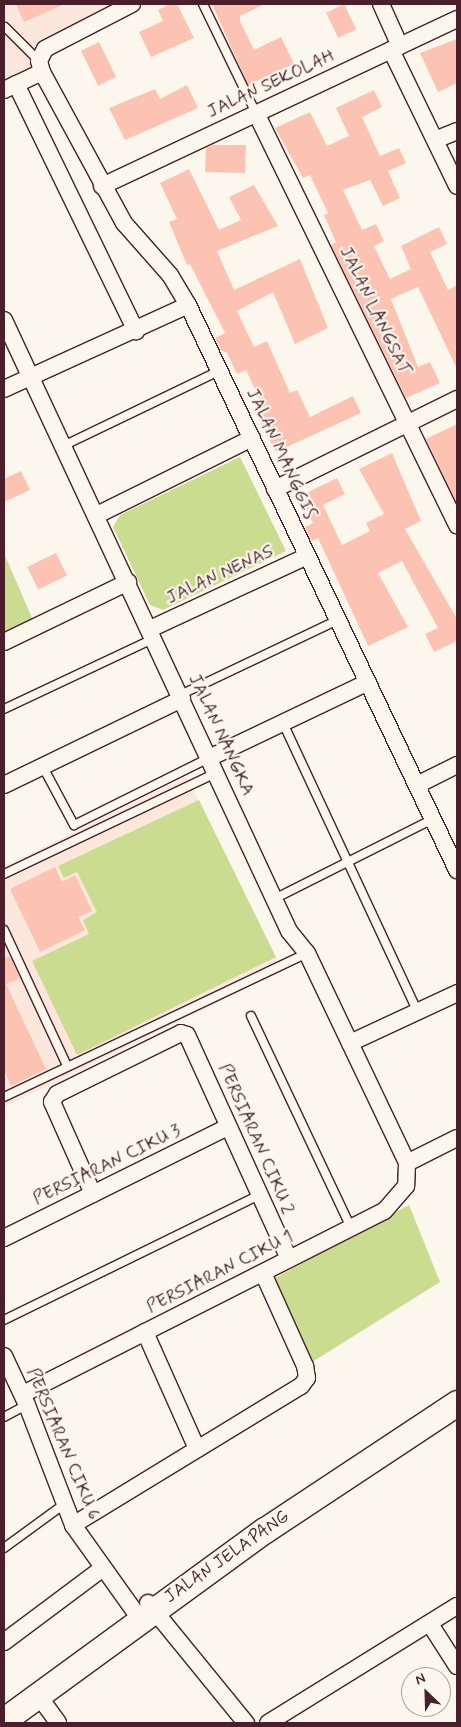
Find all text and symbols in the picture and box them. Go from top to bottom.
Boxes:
street label: JALAN SEKOLAH [204,45,338,123]
street label: JALAN LANGSAT [335,243,415,379]
street label: JALAN MANGGIS [241,385,321,523]
street label: JALAN NENAS [163,541,277,609]
street label: JALAN NANGKA [183,671,259,799]
street label: PERSIARAN CIKU 2 [213,1060,299,1218]
street label: PERSIARAN CIKU 3 [30,1120,184,1210]
street label: PERSIARAN CIKU 1 [143,1226,297,1318]
street label: PERSIARAN CIKU 6 [21,1365,105,1523]
street label: JALAN JELAPANG [160,1506,294,1608]
north arrow [401,1667,451,1717]
text: N [412,1669,428,1689]

